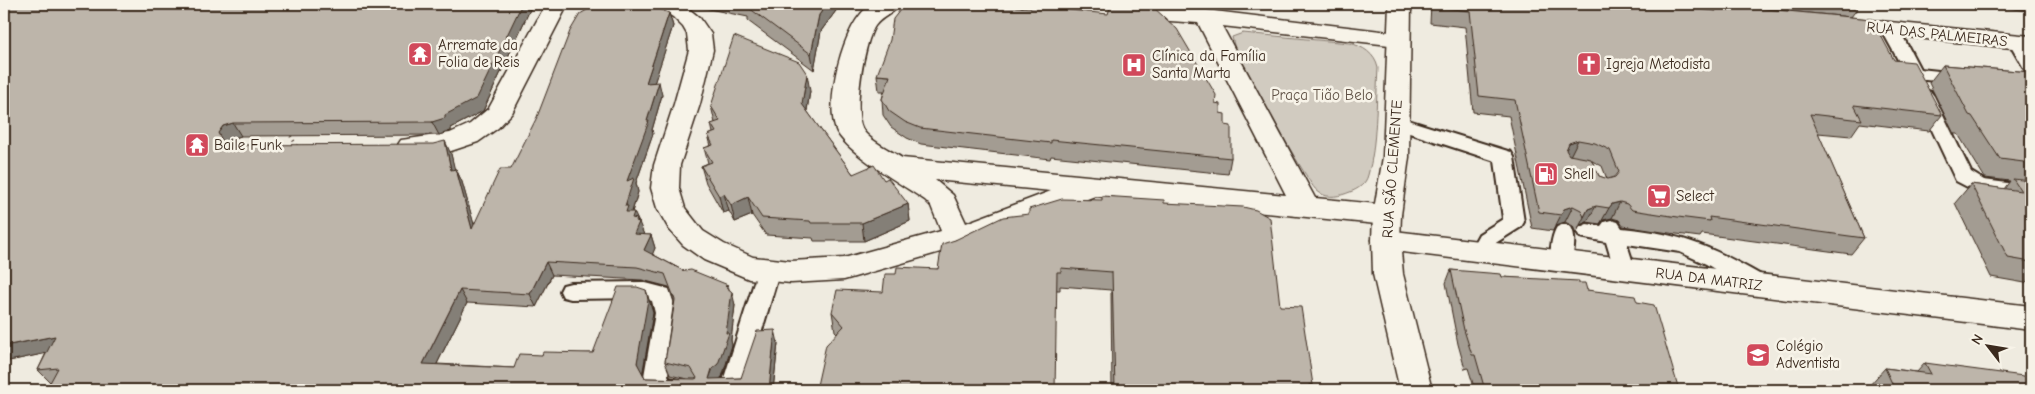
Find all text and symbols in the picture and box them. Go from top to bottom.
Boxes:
street label: RUA DAS PALMEIRAS [1866,18,2008,50]
place label: Arremate da Folia de Reis [438,36,520,71]
temple icon: Arremate da Folia de Reis [407,41,433,67]
place label: Clínica da Família Santa Marta [1152,47,1266,82]
church icon: Igreja Metodista [1576,51,1602,77]
hospital icon: Clínica da Família Santa Marta [1121,52,1147,78]
place label: Igreja Metodista [1606,55,1710,73]
park label: Praça Tião Belo [1271,86,1373,104]
street label: RUA SÃO CLEMENTE [1378,99,1406,239]
temple icon: Baile Funk [184,132,210,158]
place label: Baile Funk [214,136,283,154]
fuel station icon: Shell [1533,161,1559,187]
place label: Shell [1564,165,1594,183]
supermarket icon: Select [1646,183,1672,209]
place label: Select [1676,187,1715,205]
street label: RUA DA MATRIZ [1655,264,1764,295]
north arrow [1962,322,2012,372]
text: N [1968,331,1987,348]
place label: Colégio Adventista [1776,337,1840,372]
school or university icon: Colégio Adventista [1745,342,1771,368]

